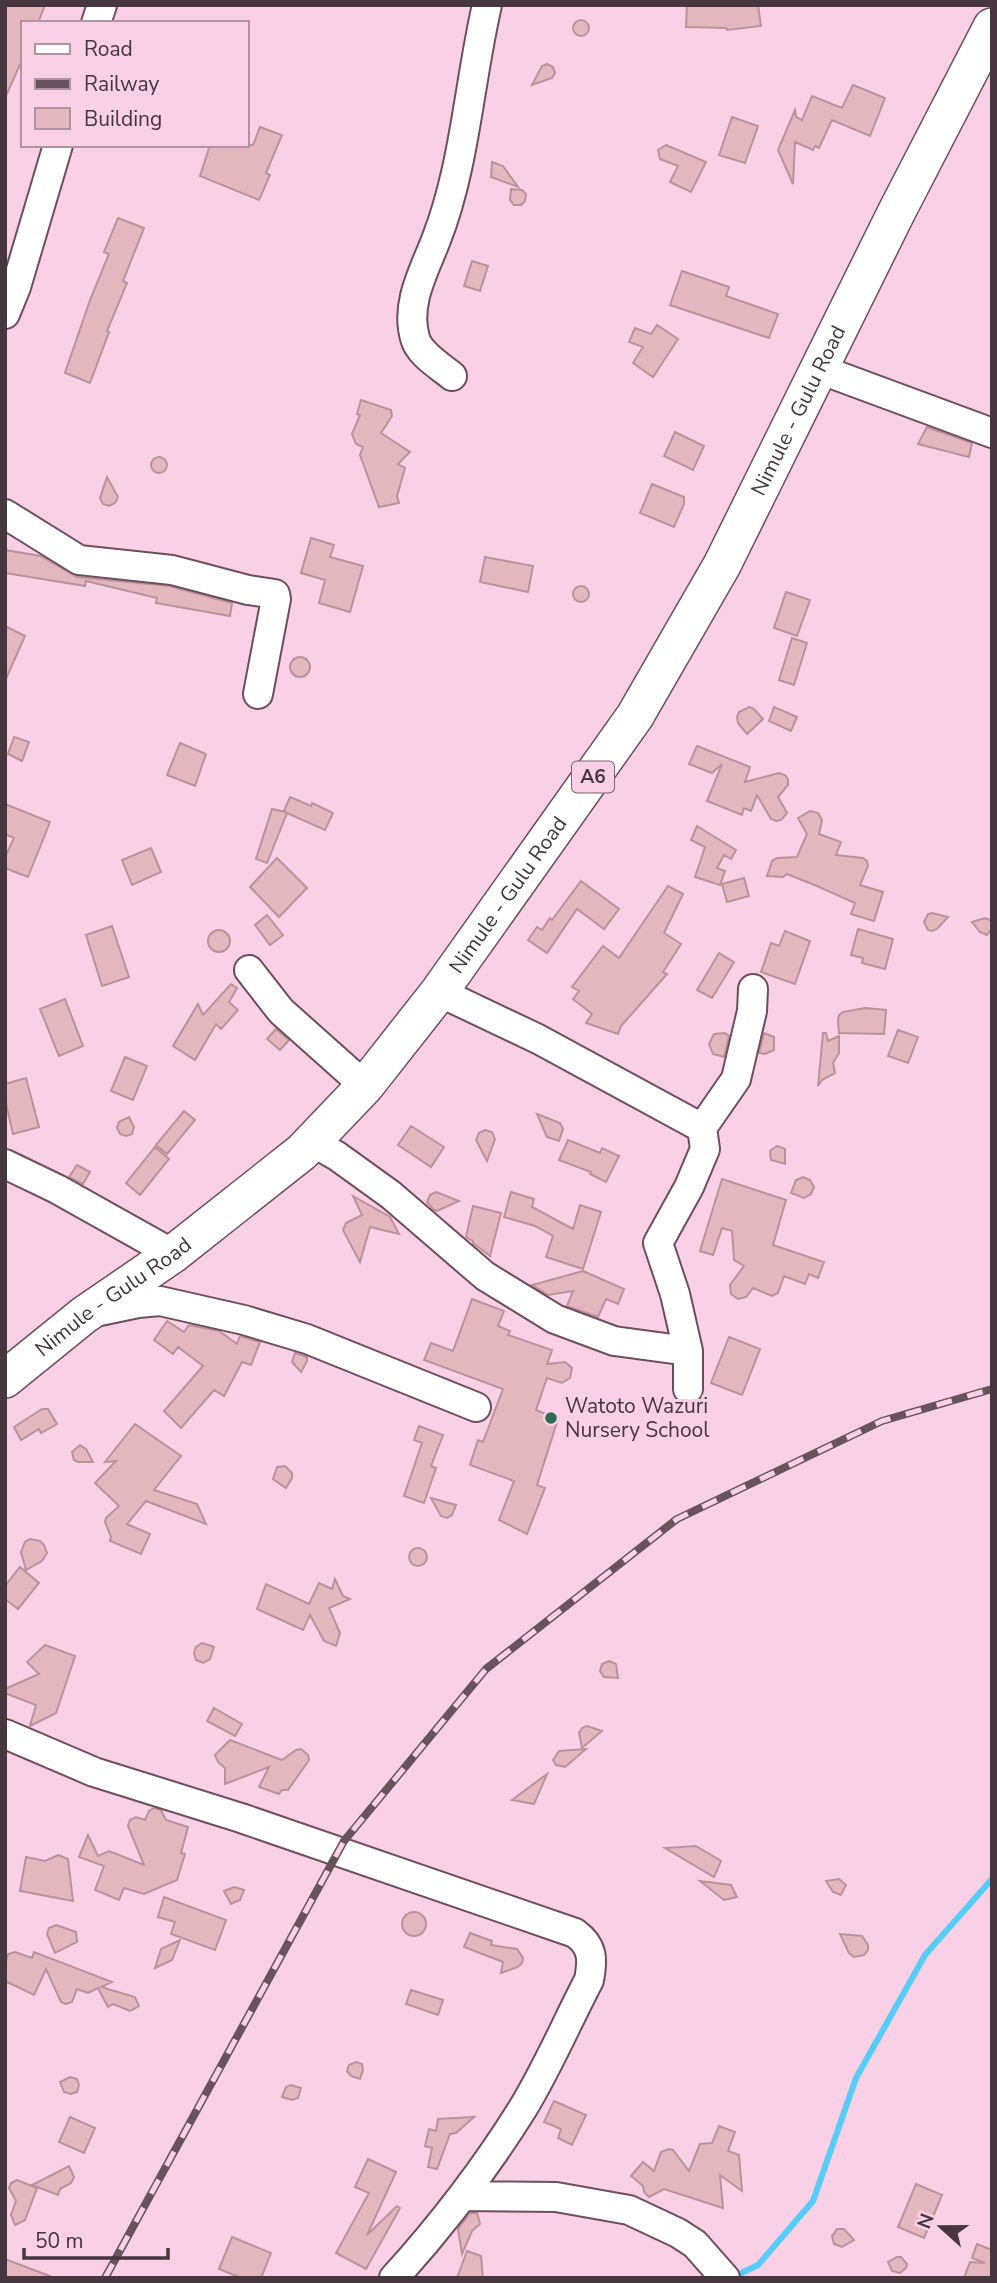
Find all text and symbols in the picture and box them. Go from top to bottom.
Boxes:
legend [21,21,248,147]
text: Road [84,35,133,63]
text: Railway [84,70,159,98]
text: Building [84,105,162,133]
street label: Nimule - Gulu Road [744,321,852,500]
road number: A6 [572,762,614,792]
street label: Nimule - Gulu Road [443,811,573,979]
street label: Nimule - Gulu Road [29,1231,197,1363]
place label: Watoto Wazuri Nursery School [565,1392,710,1444]
marker: Watoto Wazuri Nursery School [543,1410,559,1426]
north arrow [906,2192,976,2262]
text: N [911,2210,941,2233]
scale bar [24,2216,168,2260]
text: 50 m [35,2227,84,2255]

